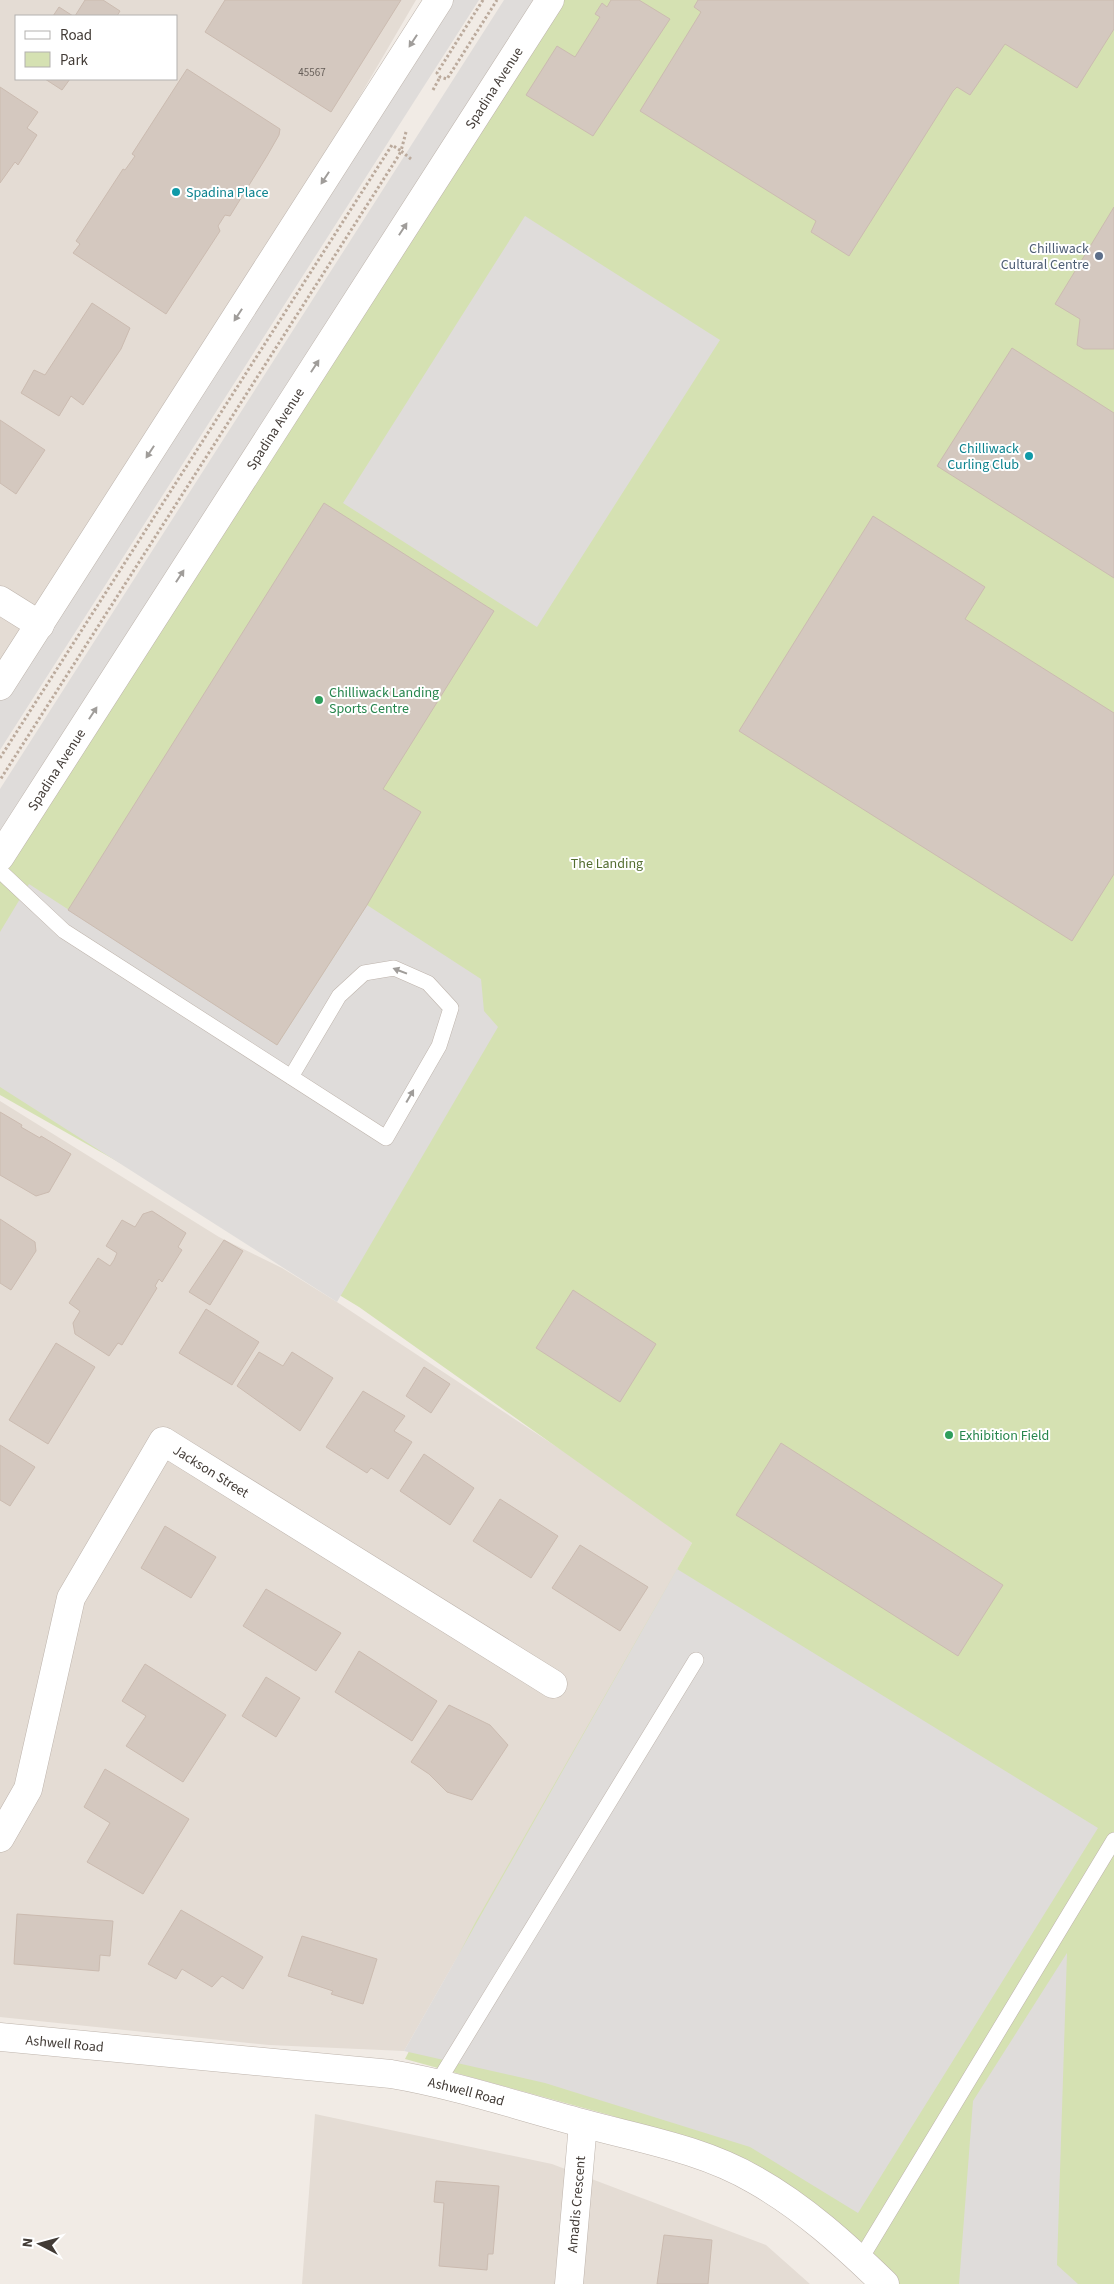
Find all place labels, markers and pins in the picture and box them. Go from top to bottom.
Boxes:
place label: Spadina Place [186,183,268,203]
marker: Spadina Place [170,186,182,198]
place label: Chilliwack Cultural Centre [1001,239,1089,275]
marker: Chilliwack Cultural Centre [1093,250,1105,262]
place label: Chilliwack Curling Club [947,439,1019,475]
marker: Chilliwack Curling Club [1023,450,1035,462]
place label: Chilliwack Landing Sports Centre [329,683,439,719]
marker: Chilliwack Landing Sports Centre [313,694,325,706]
place label: Exhibition Field [959,1426,1049,1446]
marker: Exhibition Field [943,1429,955,1441]

